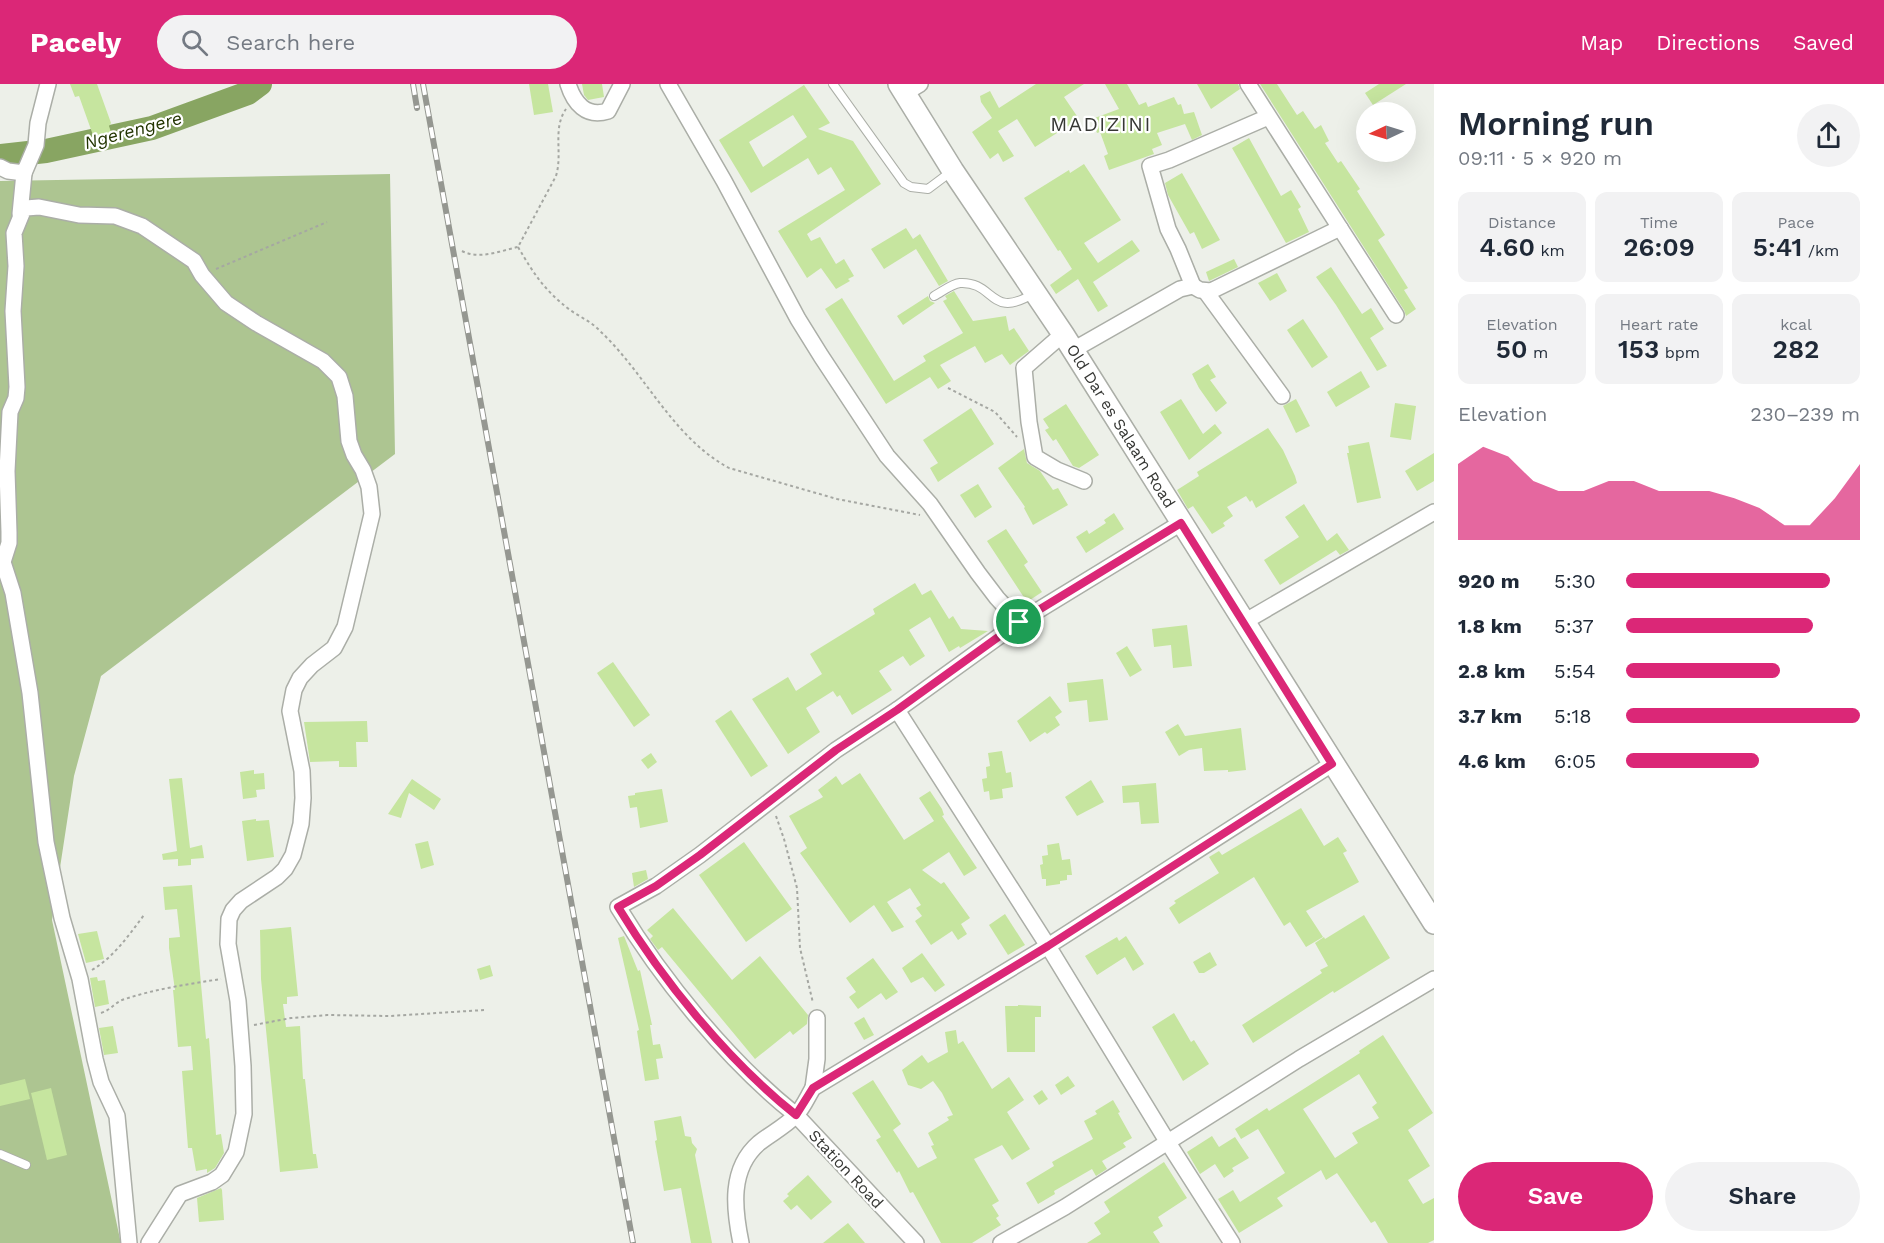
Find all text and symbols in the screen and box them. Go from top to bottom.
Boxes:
search box [157,15,577,69]
text: Pacely [30,26,121,59]
icon: search [178,26,211,59]
text: Search here [226,30,355,55]
text: Map [1580,30,1623,55]
text: Directions [1656,30,1760,55]
text: Saved [1793,30,1854,55]
north arrow [1356,102,1416,162]
map controls [1356,102,1416,162]
text: Morning run [1458,104,1654,143]
button: share [1797,104,1860,167]
water label: Ngerengere [82,107,184,153]
district label: MADIZINI [1050,112,1152,136]
text: 09:11 · 5 × 920 m [1458,146,1622,170]
text: Distance [1488,213,1556,232]
text: Time [1640,213,1678,232]
text: Pace [1777,213,1815,232]
text: 4.60 [1479,232,1535,262]
text: 26:09 [1623,232,1695,262]
text: 5:41 [1753,232,1802,262]
text: km [1535,241,1565,260]
text: /km [1802,241,1839,260]
text: Elevation [1486,315,1558,334]
text: Heart rate [1619,315,1699,334]
text: kcal [1780,315,1812,334]
text: 50 [1496,334,1527,364]
text: 153 [1618,334,1659,364]
text: 282 [1773,334,1819,364]
street label: Old Dar es Salaam Road [1063,341,1179,511]
text: m [1527,343,1548,362]
text: bpm [1659,343,1700,362]
text: Elevation [1458,402,1547,426]
text: 230–239 m [1750,402,1860,426]
text: 920 m [1458,569,1520,593]
text: 5:30 [1554,569,1596,593]
pin [993,596,1044,647]
icon: arrive [1002,605,1035,638]
text: 1.8 km [1458,614,1522,638]
text: 5:37 [1554,614,1594,638]
text: 2.8 km [1458,659,1525,683]
text: 5:54 [1554,659,1595,683]
text: 3.7 km [1458,704,1522,728]
text: 5:18 [1554,704,1592,728]
text: 4.6 km [1458,749,1526,773]
text: 6:05 [1554,749,1596,773]
street label: Station Road [805,1126,887,1212]
button: Save [1458,1162,1653,1231]
button: Share [1665,1162,1860,1231]

